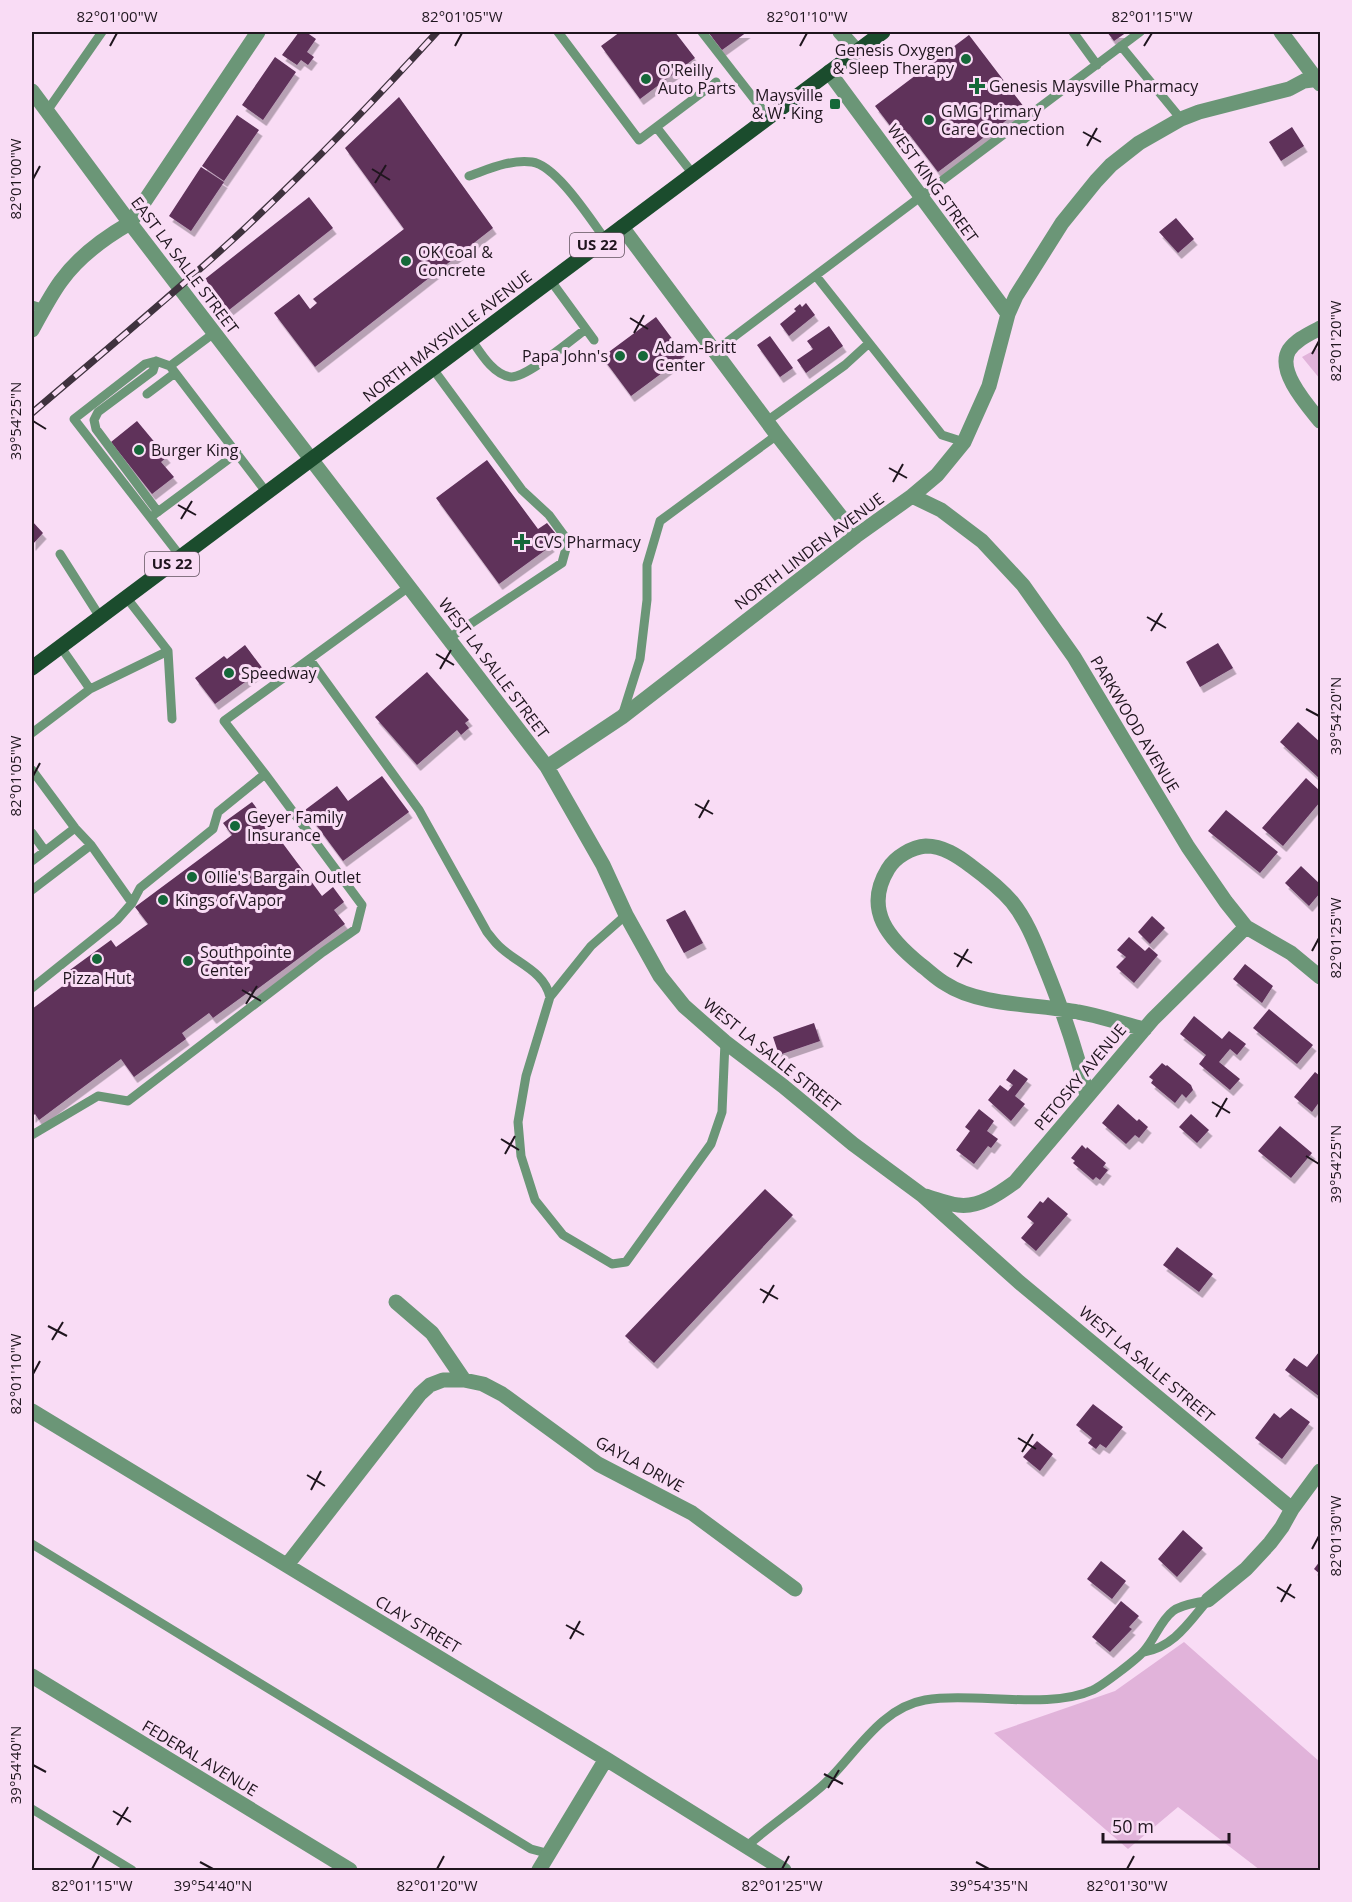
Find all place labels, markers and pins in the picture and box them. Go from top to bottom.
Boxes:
place label: Genesis Oxygen & Sleep Therapy [833,39,955,79]
marker: Genesis Oxygen & Sleep Therapy [959,52,973,66]
place label: O'Reilly Auto Parts [658,59,736,99]
marker: O'Reilly Auto Parts [639,72,653,86]
place label: Genesis Maysville Pharmacy [989,75,1199,97]
marker: Genesis Maysville Pharmacy [970,79,984,93]
place label: Maysville & W. King [752,84,823,124]
marker: Maysville & W. King [828,97,842,111]
place label: GMG Primary Care Connection [941,100,1065,140]
marker: GMG Primary Care Connection [922,113,936,127]
place label: OK Coal & Concrete [418,241,493,281]
marker: OK Coal & Concrete [399,254,413,268]
place label: Adam-Britt Center [655,336,736,376]
place label: Papa John's [522,345,608,367]
marker: Papa John's [613,349,627,363]
marker: Adam-Britt Center [636,349,650,363]
place label: Burger King [151,439,239,461]
marker: Burger King [132,443,146,457]
place label: CVS Pharmacy [534,531,642,553]
marker: CVS Pharmacy [515,535,529,549]
place label: Speedway [241,662,318,684]
marker: Speedway [222,666,236,680]
place label: Geyer Family Insurance [247,806,344,846]
marker: Geyer Family Insurance [228,819,242,833]
place label: Ollie's Bargain Outlet [204,866,361,888]
marker: Ollie's Bargain Outlet [185,870,199,884]
place label: Kings of Vapor [175,889,283,911]
marker: Kings of Vapor [156,893,170,907]
place label: Southpointe Center [200,941,292,981]
marker: Pizza Hut [90,952,104,966]
marker: Southpointe Center [181,954,195,968]
place label: Pizza Hut [62,967,132,989]

